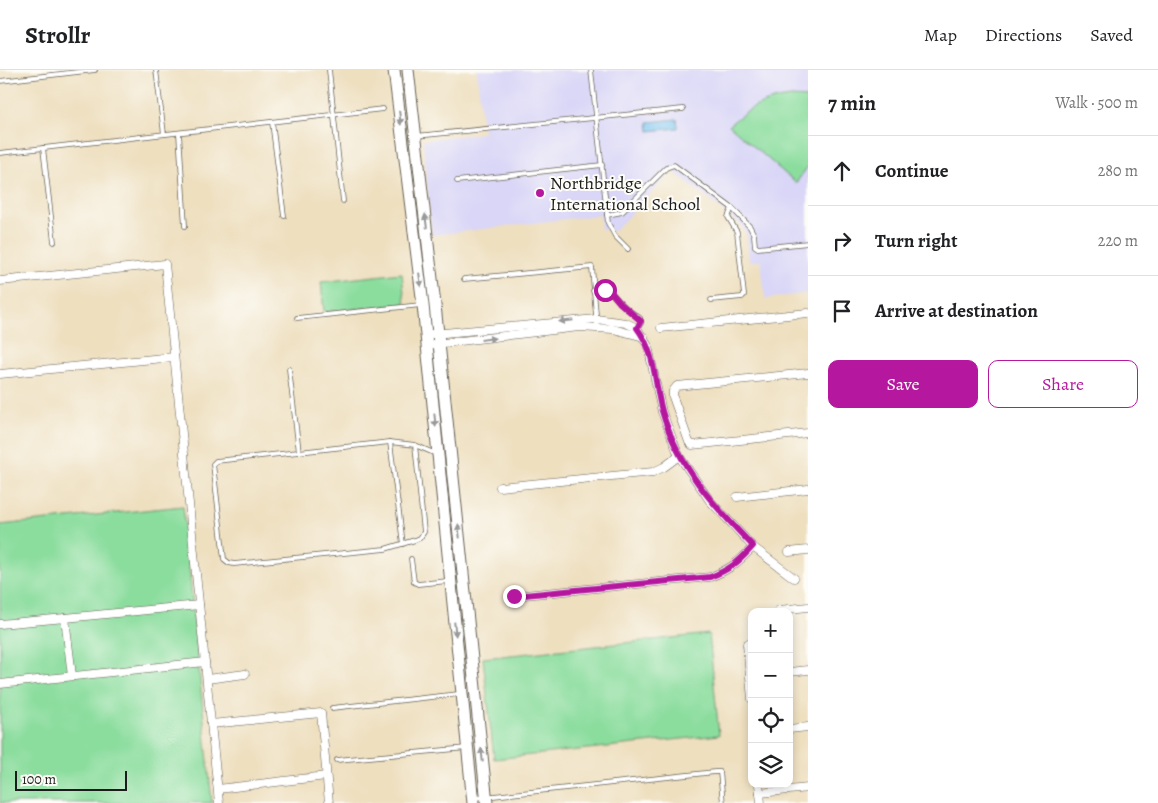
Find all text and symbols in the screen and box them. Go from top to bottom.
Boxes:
text: Strollr [25,19,90,51]
text: Map [924,23,957,47]
text: Directions [985,23,1062,47]
text: Saved [1090,23,1133,47]
text: 7 min [828,89,876,117]
text: Walk · 500 m [1055,92,1138,114]
one-way arrow [396,111,404,127]
icon: ahead [828,157,856,185]
text: Continue [875,158,949,184]
text: 280 m [1098,160,1138,182]
place label: Northbridge International School [550,171,701,216]
marker: Northbridge International School [534,187,546,199]
one-way arrow [422,213,430,229]
icon: right [828,227,856,255]
text: Turn right [875,228,957,254]
text: 220 m [1098,230,1138,252]
one-way arrow [416,272,424,288]
route start [594,279,617,302]
icon: arrive [828,297,856,325]
text: Arrive at destination [875,298,1038,324]
one-way arrow [558,317,574,325]
one-way arrow [480,335,496,343]
button: Save [828,360,978,408]
button: Share [988,360,1138,408]
one-way arrow [431,412,439,428]
one-way arrow [454,523,462,539]
route end [503,585,526,608]
map controls [748,608,793,788]
button: + [748,608,793,653]
one-way arrow [451,622,459,638]
button: − [748,653,793,698]
button: locate [748,698,793,743]
button: layers [748,743,793,788]
one-way arrow [478,746,486,762]
scale bar [15,768,128,791]
text: 100 m [22,770,56,789]

